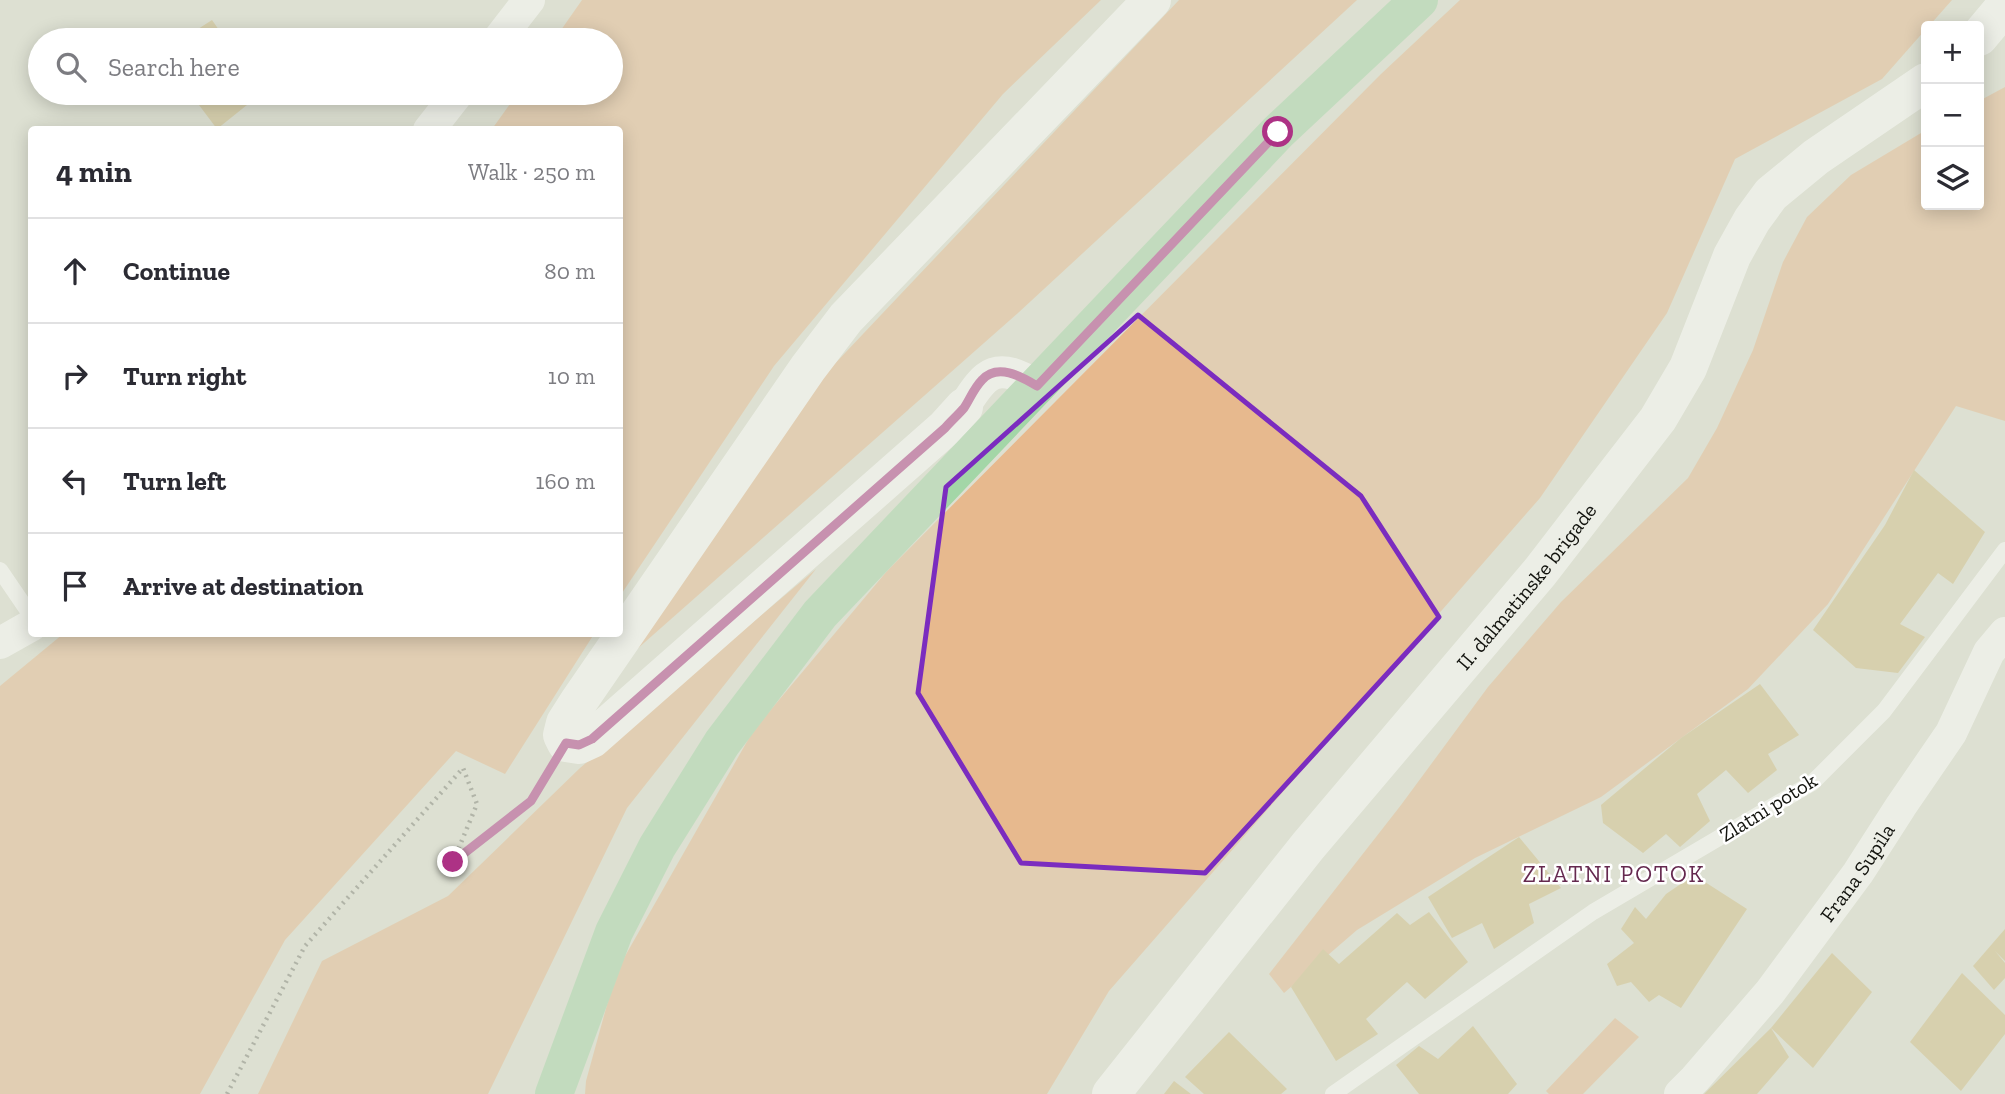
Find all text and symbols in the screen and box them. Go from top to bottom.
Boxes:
map controls [1921,21,1984,210]
button: + [1921,21,1984,84]
search box [28,28,623,105]
icon: search [52,48,90,86]
text: Search here [108,51,240,83]
button: − [1921,84,1984,147]
route start [1262,116,1293,147]
button: layers [1921,147,1984,210]
text: 4 min [56,154,132,190]
text: Walk · 250 m [468,158,595,186]
icon: ahead [56,252,94,290]
text: Continue [123,255,230,287]
text: 80 m [544,257,595,285]
icon: right [56,357,94,395]
text: Turn right [123,360,246,392]
text: 10 m [548,362,595,390]
icon: left [56,462,94,500]
text: Turn left [123,465,226,497]
text: 160 m [536,467,595,495]
street label: II. dalmatinske brigade [1451,498,1601,674]
icon: arrive [56,567,94,605]
text: Arrive at destination [123,570,363,602]
street label: Zlatni potok [1715,767,1821,847]
street label: Frana Supila [1814,818,1899,926]
route end [437,846,468,877]
district label: ZLATNI POTOK [1523,860,1705,888]

